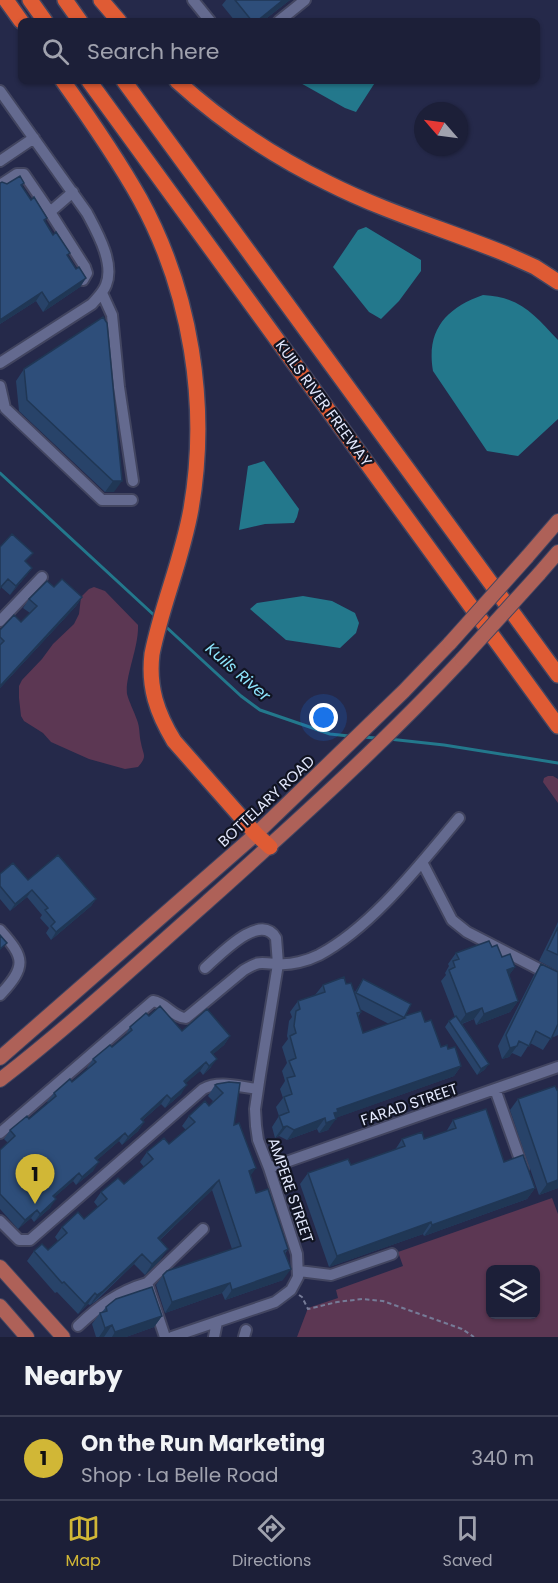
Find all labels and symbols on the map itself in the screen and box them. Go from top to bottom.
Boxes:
north arrow [414,102,468,156]
street label: KUILS RIVER FREEWAY [271,336,377,471]
water label: Kuils River [201,637,276,707]
your location [309,703,338,732]
street label: BOTTELARY ROAD [213,751,319,851]
street label: FARAD STREET [358,1078,460,1130]
street label: AMPERE STREET [263,1135,319,1245]
pin: 1 [15,1154,54,1204]

